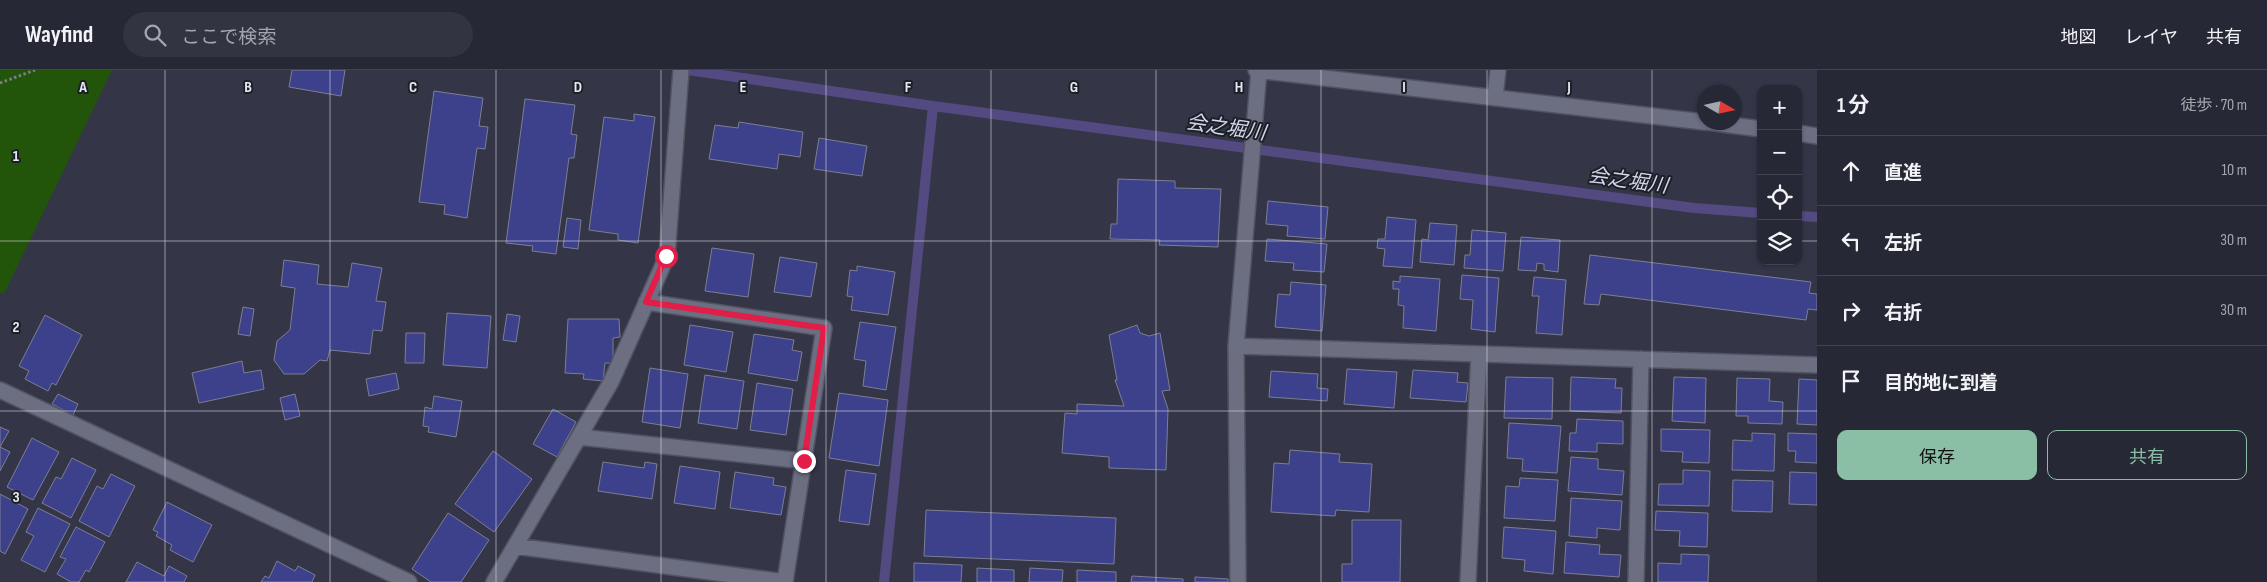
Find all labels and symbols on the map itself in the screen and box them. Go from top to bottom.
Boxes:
text: A [78,78,87,97]
text: B [244,78,252,97]
text: C [409,78,417,97]
text: D [574,78,582,97]
text: E [740,78,747,97]
text: F [905,78,912,97]
text: G [1070,78,1078,97]
text: H [1235,78,1243,97]
text: I [1402,78,1406,97]
text: J [1566,78,1571,97]
north arrow [1697,85,1742,130]
water label: 会之堀川 [1185,111,1269,146]
text: 1 [13,147,20,166]
water label: 会之堀川 [1587,164,1671,199]
route start [655,245,678,268]
text: 2 [12,318,20,337]
route end [793,450,816,473]
text: 3 [12,488,20,507]

